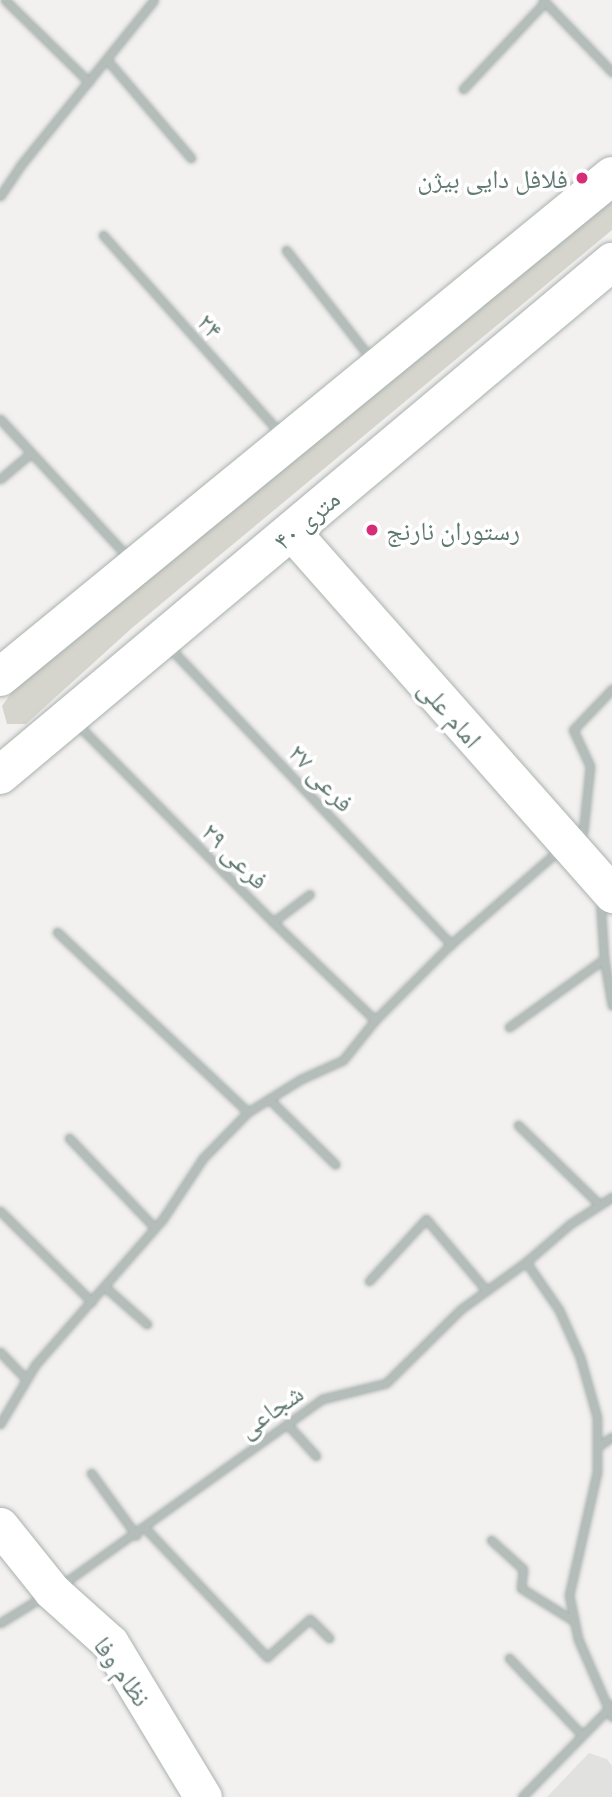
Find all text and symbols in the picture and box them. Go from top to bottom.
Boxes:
place label: فلافل دایی بیژن [417,162,568,194]
marker: فلافل دایی بیژن [574,170,590,186]
street label: ۲۴ [192,306,230,344]
street label: ۴۰ متری [267,482,345,556]
place label: رستوران نارنج [386,514,520,546]
marker: رستوران نارنج [364,522,380,538]
street label: امام علی [413,672,489,754]
street label: فرعی ۲۷ [283,737,361,817]
street label: فرعی ۲۹ [196,815,276,895]
street label: شجاعی [232,1377,308,1443]
street label: نظام وفا [88,1630,158,1712]

